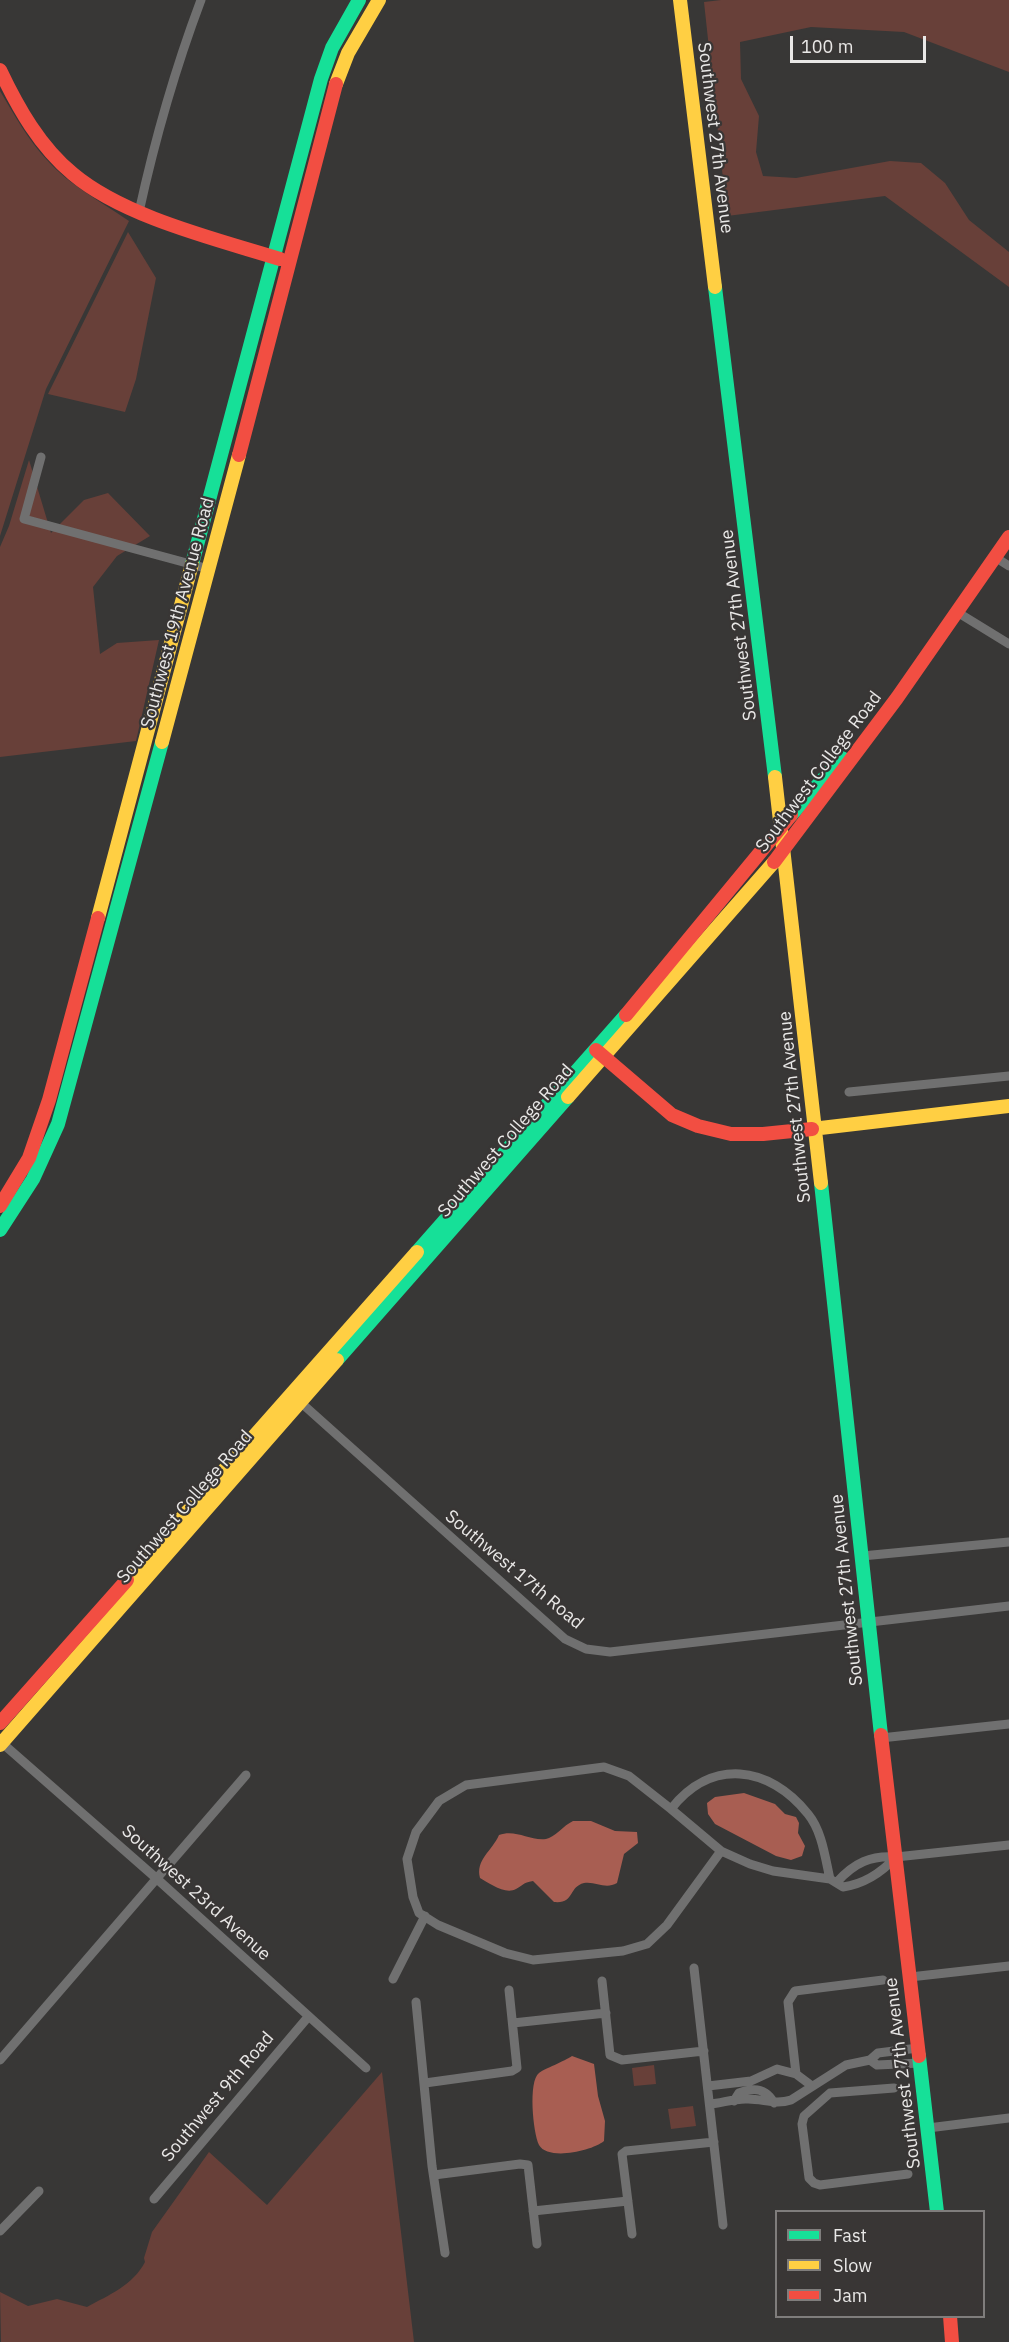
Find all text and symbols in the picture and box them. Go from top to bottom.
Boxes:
scale bar [793,24,930,62]
text: 100 m [801,35,853,58]
street label: Southwest 27th Avenue [693,41,737,235]
street label: Southwest 19th Avenue Road [137,495,219,731]
street label: Southwest 27th Avenue [717,528,761,722]
street label: Southwest College Road [751,687,887,857]
street label: Southwest 27th Avenue [774,1010,816,1204]
street label: Southwest College Road [434,1060,578,1222]
street label: Southwest College Road [113,1426,257,1588]
street label: Southwest 27th Avenue [826,1493,868,1687]
street label: Southwest 17th Road [440,1506,588,1634]
street label: Southwest 23rd Avenue [117,1820,275,1966]
street label: Southwest 27th Avenue [881,1976,925,2170]
street label: Southwest 9th Road [157,2028,279,2166]
legend [775,2210,985,2318]
text: Fast [833,2224,867,2247]
text: Slow [833,2254,872,2277]
text: Jam [833,2284,868,2307]

